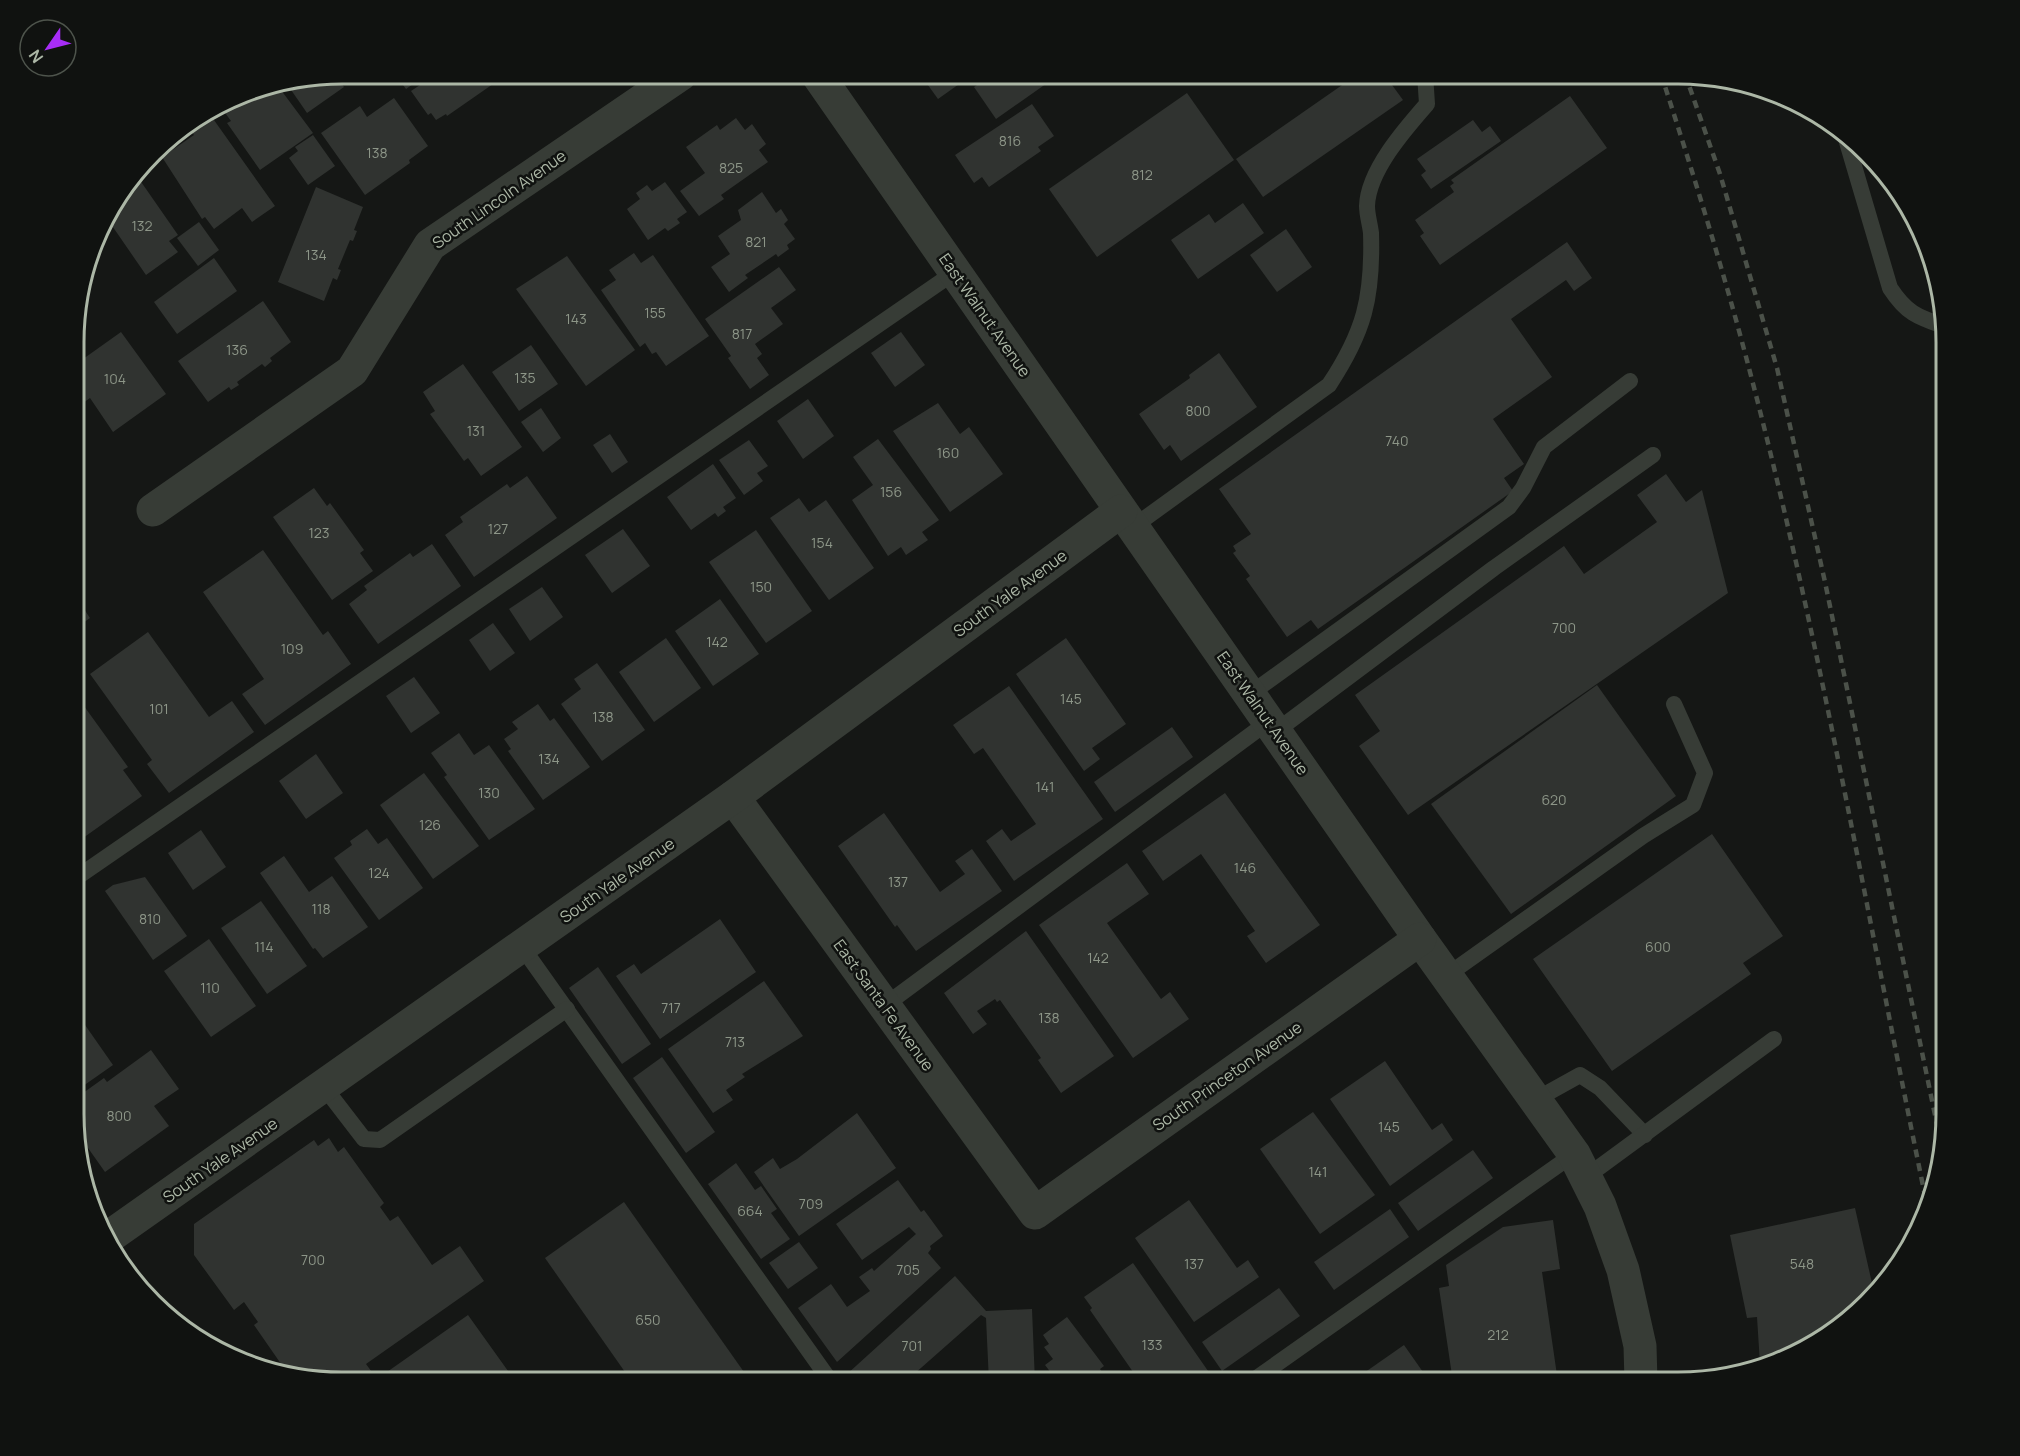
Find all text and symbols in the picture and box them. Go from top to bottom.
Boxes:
north arrow [18,18,78,78]
text: N [23,46,48,68]
house number: 816 [999,131,1021,150]
house number: 138 [366,143,388,162]
street label: South Lincoln Avenue [428,145,570,253]
house number: 825 [719,158,743,177]
house number: 812 [1131,165,1153,184]
house number: 132 [131,216,153,235]
house number: 821 [745,232,767,251]
house number: 134 [305,245,327,264]
street label: East Walnut Avenue [934,249,1036,381]
house number: 155 [644,303,666,322]
house number: 143 [565,309,587,328]
house number: 817 [732,324,752,343]
house number: 136 [226,340,248,359]
house number: 135 [514,368,536,387]
house number: 104 [104,369,126,388]
house number: 800 [1185,401,1211,420]
house number: 131 [467,421,485,440]
house number: 740 [1385,431,1409,450]
house number: 160 [937,443,959,462]
house number: 156 [880,482,902,501]
house number: 127 [488,519,508,538]
house number: 123 [308,523,330,542]
house number: 154 [811,533,833,552]
street label: South Yale Avenue [949,544,1071,642]
house number: 150 [750,577,772,596]
house number: 700 [1552,618,1576,637]
house number: 142 [706,632,728,651]
house number: 109 [281,639,303,658]
street label: East Walnut Avenue [1212,647,1314,779]
house number: 145 [1060,689,1082,708]
house number: 101 [149,699,169,718]
house number: 138 [592,707,614,726]
house number: 134 [538,749,560,768]
house number: 141 [1035,777,1055,796]
house number: 130 [478,783,500,802]
house number: 620 [1541,790,1567,809]
house number: 126 [419,815,441,834]
street label: South Yale Avenue [555,832,679,928]
house number: 146 [1234,858,1256,877]
house number: 124 [368,863,390,882]
house number: 137 [888,872,908,891]
house number: 118 [311,899,331,918]
house number: 810 [139,909,161,928]
street label: East Santa Fe Avenue [829,935,939,1075]
house number: 114 [254,937,274,956]
house number: 600 [1645,937,1671,956]
house number: 142 [1087,948,1109,967]
house number: 110 [200,978,220,997]
house number: 717 [661,998,681,1017]
house number: 138 [1038,1008,1060,1027]
street label: South Princeton Avenue [1148,1016,1306,1136]
house number: 713 [725,1032,745,1051]
house number: 800 [106,1106,132,1125]
street label: South Yale Avenue [158,1112,282,1208]
house number: 145 [1378,1117,1400,1136]
house number: 141 [1308,1162,1328,1181]
house number: 709 [799,1194,823,1213]
house number: 664 [737,1201,763,1220]
house number: 700 [301,1250,325,1269]
house number: 137 [1184,1254,1204,1273]
house number: 548 [1790,1254,1814,1273]
house number: 705 [896,1260,920,1279]
house number: 650 [635,1310,661,1329]
house number: 212 [1487,1325,1509,1344]
house number: 133 [1142,1335,1162,1354]
house number: 701 [901,1336,923,1355]

